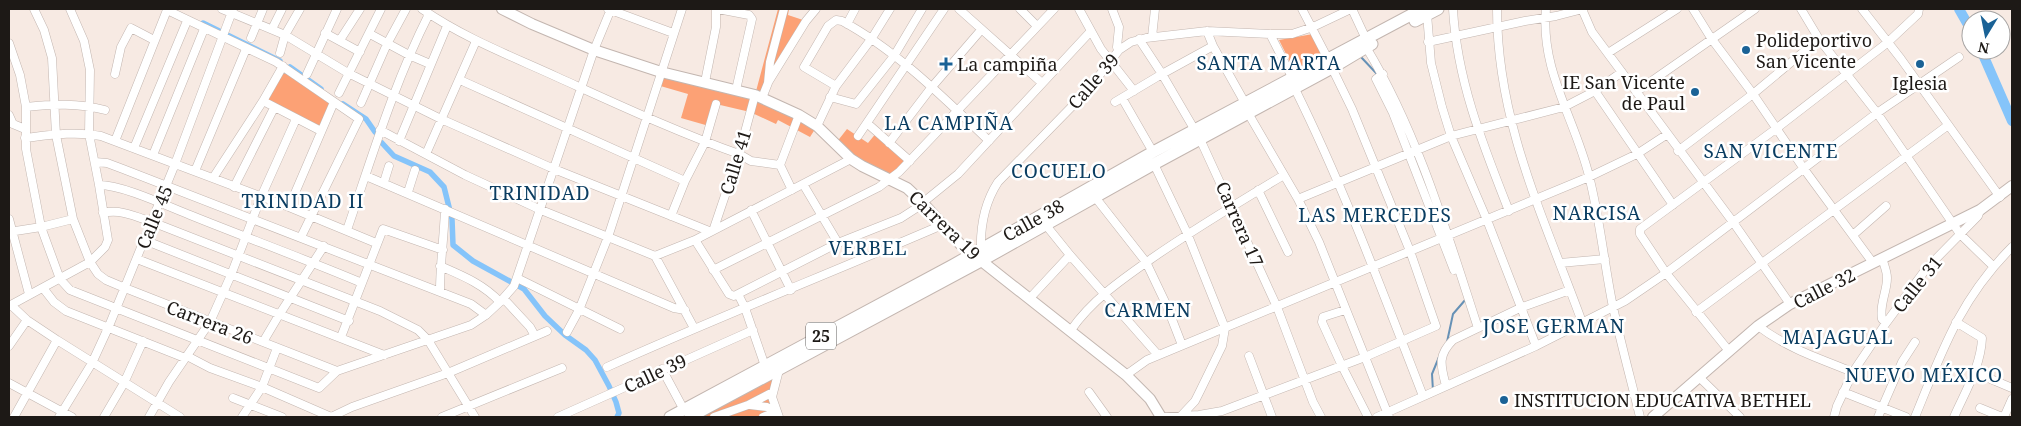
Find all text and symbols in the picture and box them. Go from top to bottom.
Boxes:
north arrow [1961,10,2011,60]
place label: Polideportivo San Vicente [1756,28,1872,73]
text: N [1977,38,1991,59]
marker: Polideportivo San Vicente [1740,44,1752,56]
street label: Calle 39 [1062,48,1124,114]
district label: SANTA MARTA [1197,50,1341,76]
place label: La campiña [957,52,1058,76]
marker: La campiña [939,57,953,71]
marker: Iglesia [1914,58,1926,70]
place label: IE San Vicente de Paul [1562,70,1685,115]
place label: Iglesia [1892,71,1948,95]
marker: IE San Vicente de Paul [1689,86,1701,98]
district label: LA CAMPIÑA [884,110,1014,136]
street label: Calle 41 [714,127,756,197]
district label: SAN VICENTE [1703,138,1839,164]
district label: COCUELO [1011,158,1107,184]
street label: Carrera 17 [1211,178,1269,270]
district label: TRINIDAD [489,180,591,206]
street label: Calle 45 [130,182,178,252]
street label: Carrera 19 [904,185,986,265]
district label: TRINIDAD II [241,188,365,214]
street label: Calle 38 [998,193,1068,247]
district label: NARCISA [1553,200,1641,226]
district label: LAS MERCEDES [1298,202,1452,228]
district label: VERBEL [828,235,908,261]
street label: Calle 31 [1887,250,1947,318]
street label: Calle 32 [1789,262,1859,314]
street label: Carrera 26 [163,295,257,349]
district label: CARMEN [1104,297,1192,323]
district label: JOSE GERMAN [1482,313,1625,339]
road number: 25 [806,322,836,350]
district label: MAJAGUAL [1782,324,1894,350]
street label: Calle 39 [620,348,690,398]
district label: NUEVO MÉXICO [1845,362,2003,388]
place label: INSTITUCION EDUCATIVA BETHEL [1514,388,1811,412]
marker: INSTITUCION EDUCATIVA BETHEL [1498,394,1510,406]

